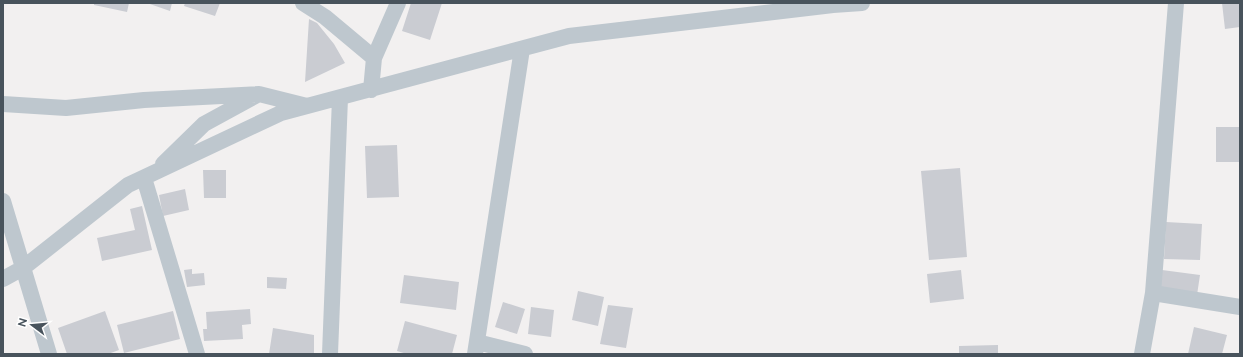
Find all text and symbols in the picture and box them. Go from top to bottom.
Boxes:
north arrow [12,305,52,345]
text: N [15,317,30,328]

